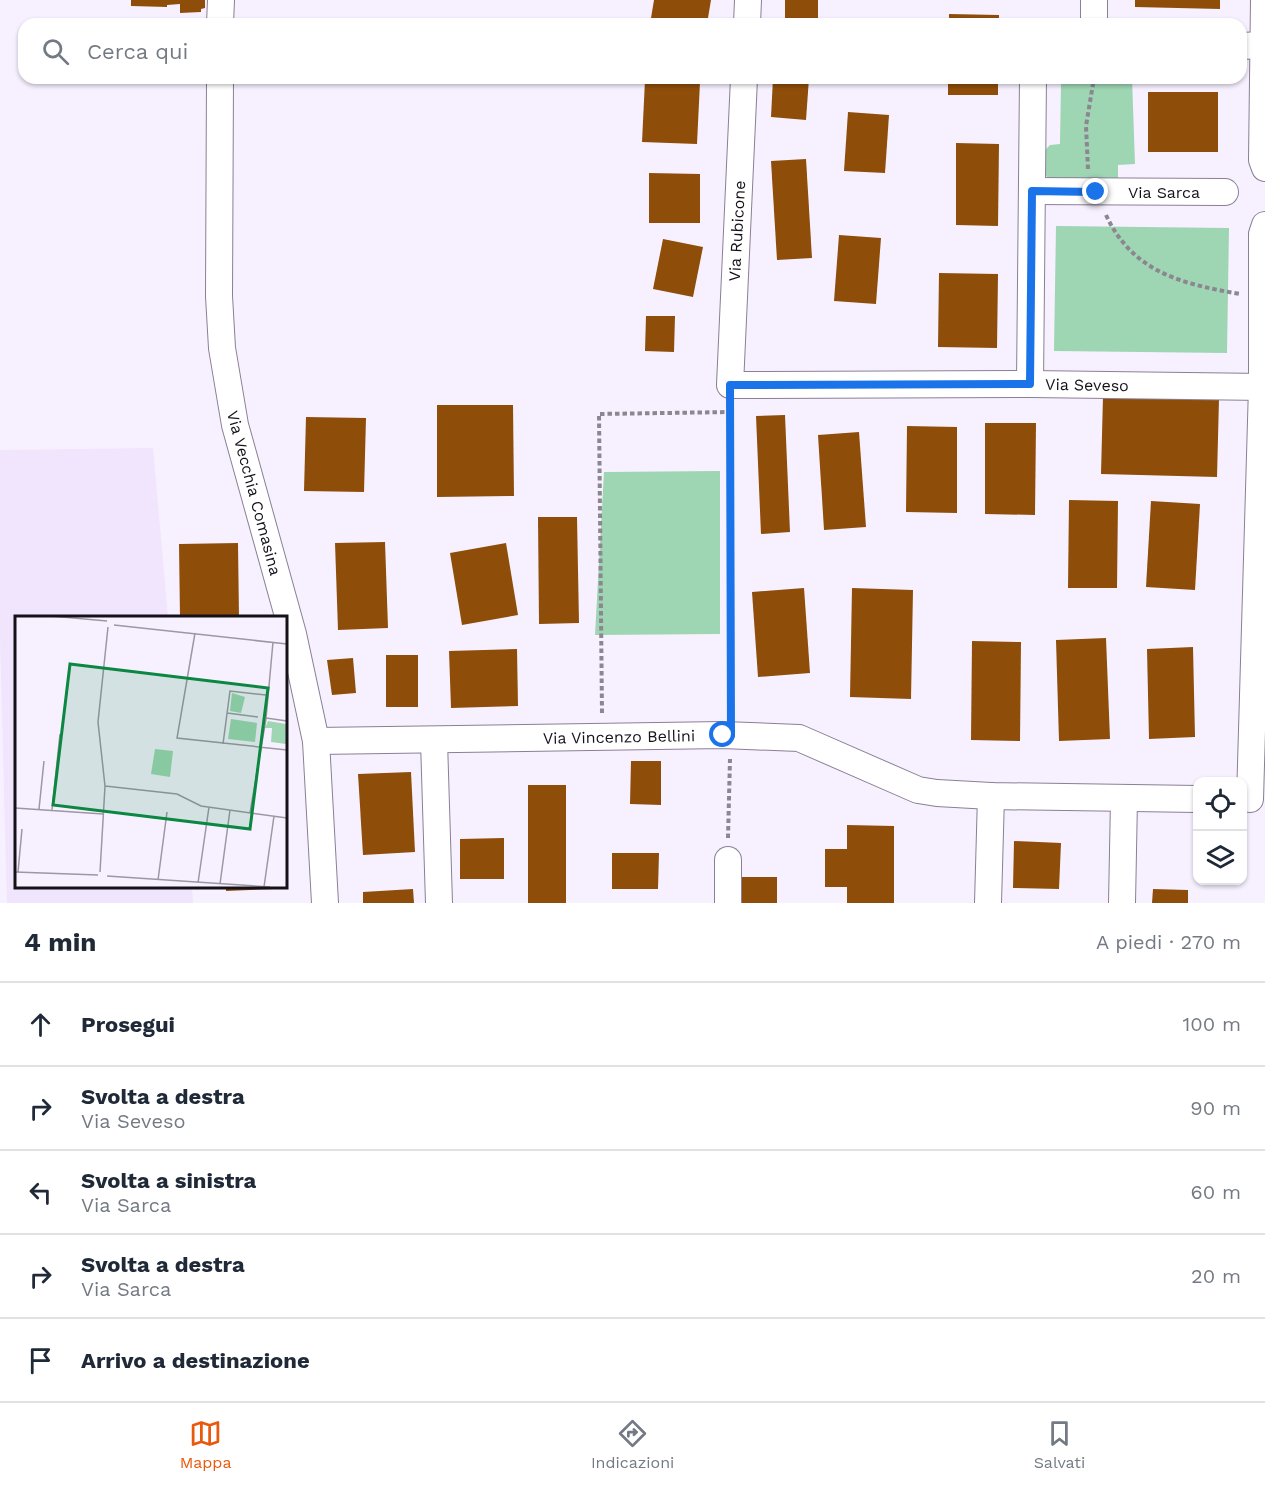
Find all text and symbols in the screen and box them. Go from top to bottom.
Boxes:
search box [18,18,1247,84]
icon: search [39,35,72,68]
text: Cerca qui [87,39,188,64]
route end [1082,178,1108,204]
street label: Via Rubicone [725,180,749,282]
street label: Via Sarca [1128,183,1200,202]
street label: Via Seveso [1045,375,1129,395]
street label: Via Vecchia Comasina [223,409,285,577]
inset map [15,616,286,888]
route start [709,721,735,747]
street label: Via Vincenzo Bellini [543,726,695,748]
map controls [1193,777,1247,885]
button: locate [1193,777,1247,831]
button: layers [1193,831,1247,885]
text: 4 min [24,927,96,957]
text: A piedi · 270 m [1096,930,1241,954]
icon: ahead [24,1008,57,1041]
text: Prosegui [81,1012,175,1037]
text: 100 m [1182,1012,1241,1036]
text: Svolta a destra [81,1084,245,1109]
icon: right [24,1092,57,1125]
text: 90 m [1190,1096,1241,1120]
text: Via Seveso [81,1109,186,1133]
text: Svolta a sinistra [81,1168,256,1193]
icon: left [24,1176,57,1209]
text: 60 m [1191,1180,1241,1204]
text: Via Sarca [81,1193,171,1217]
text: Svolta a destra [81,1252,245,1277]
icon: right [24,1260,57,1293]
text: 20 m [1191,1264,1241,1288]
text: Via Sarca [81,1277,171,1301]
icon: arrive [24,1344,57,1377]
text: Arrivo a destinazione [81,1348,310,1373]
tab: Mappa [180,1417,231,1472]
tab: Indicazioni [591,1417,674,1472]
tab: Salvati [1034,1417,1085,1472]

